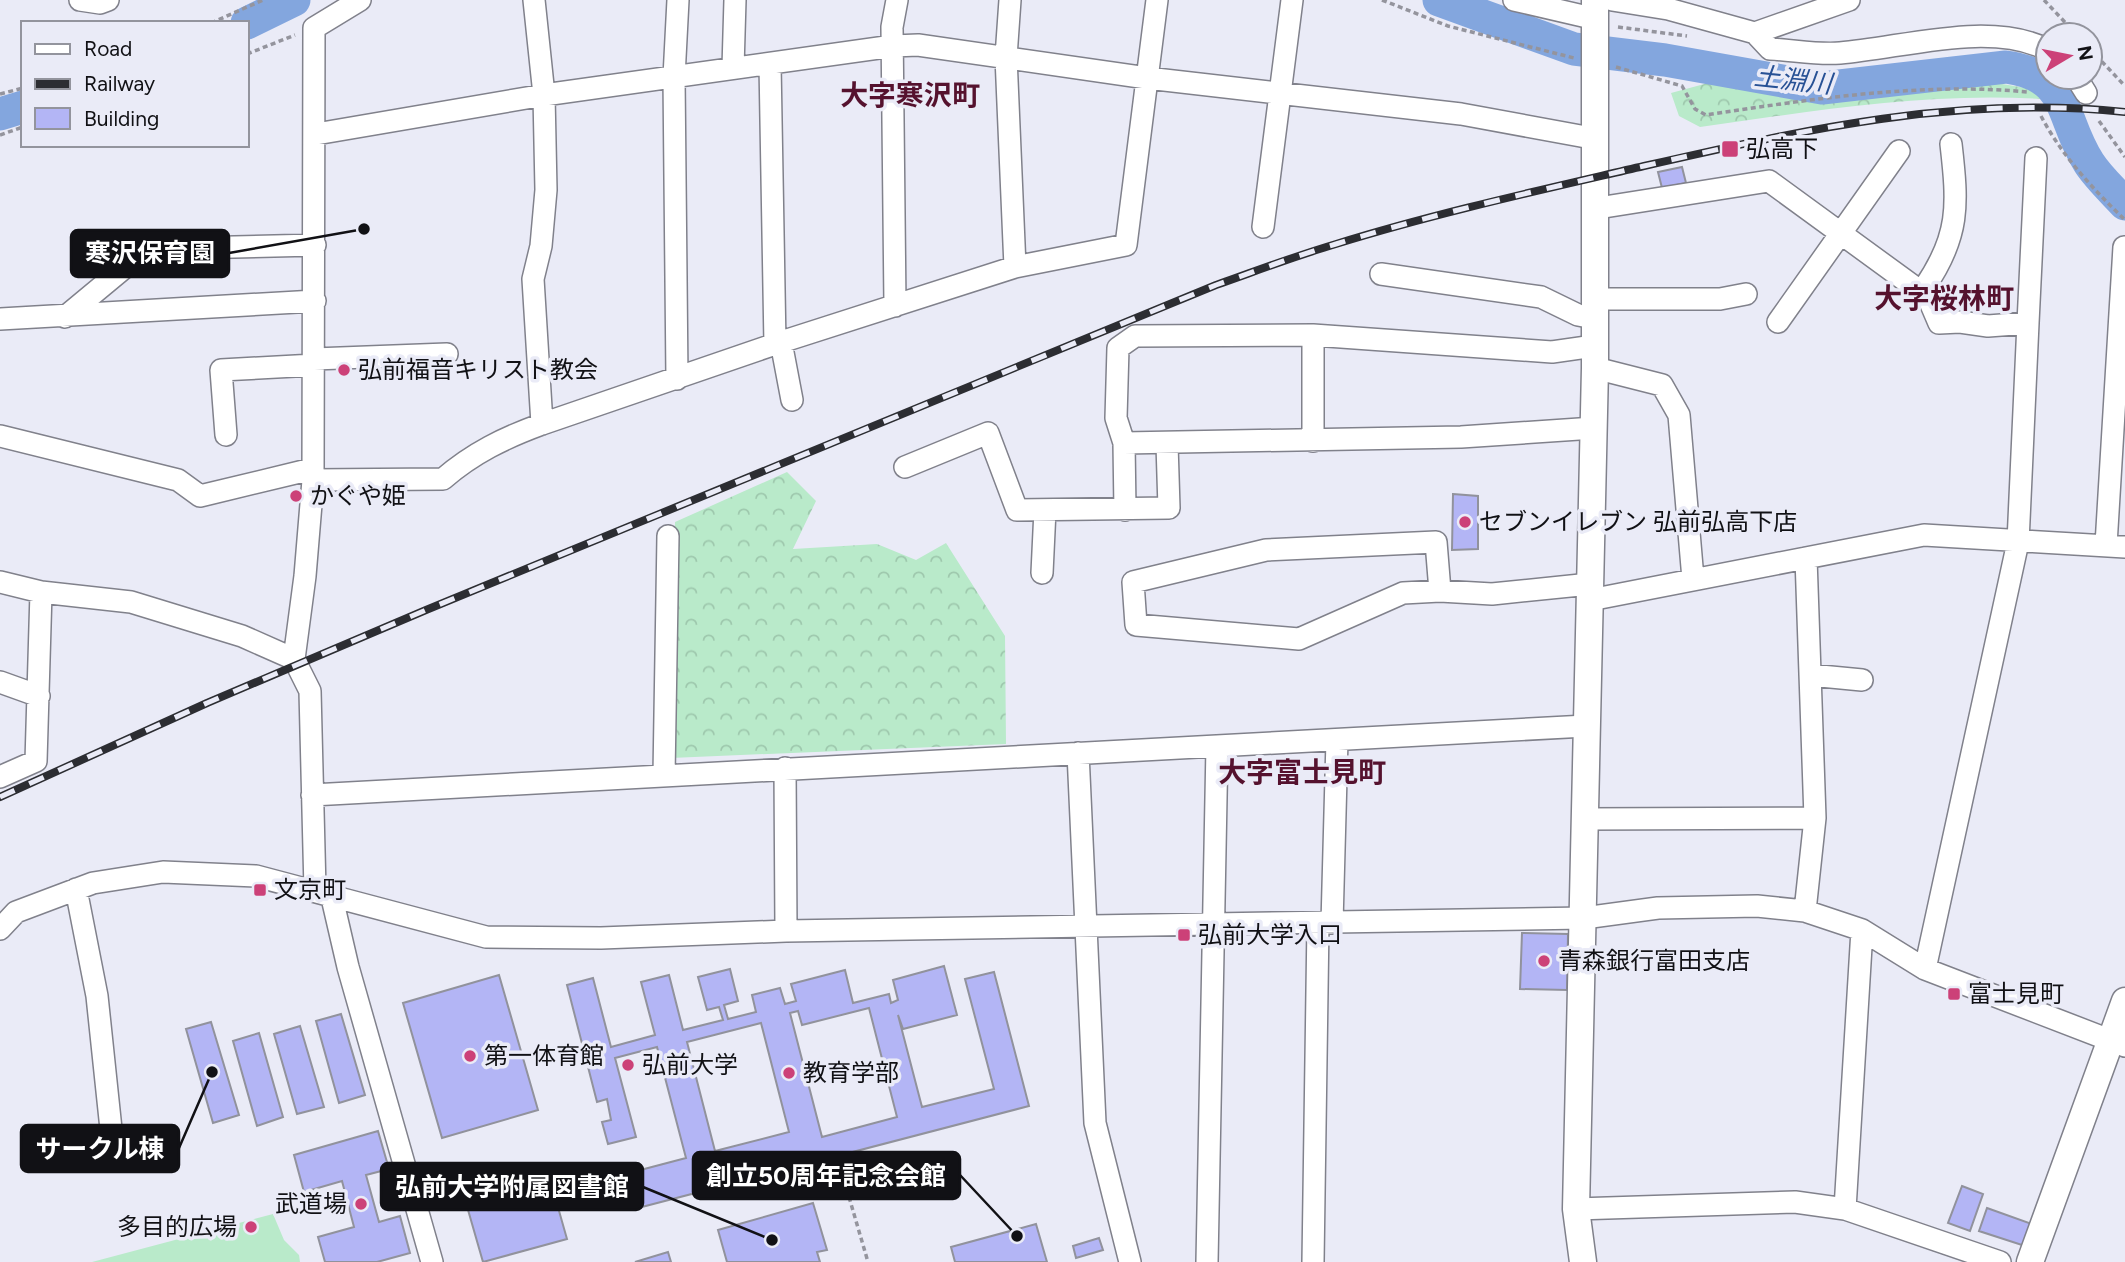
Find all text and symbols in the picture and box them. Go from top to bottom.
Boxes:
legend [21,21,248,147]
north arrow [2034,21,2104,91]
text: Road [84,36,132,61]
text: N [2073,44,2098,62]
water label: 土淵川 [1753,60,1836,100]
text: Railway [84,71,155,96]
district label: 大字寒沢町 [840,78,980,112]
text: Building [84,106,159,131]
place label: 弘高下 [1746,134,1818,163]
marker: 弘高下 [1720,139,1740,159]
callout: 寒沢保育園 [71,230,229,277]
text: 寒沢保育園 [85,237,215,269]
district label: 大字桜林町 [1874,281,2014,315]
place label: 弘前福音キリスト教会 [358,355,598,384]
marker: 弘前福音キリスト教会 [336,362,352,378]
place label: かぐや姫 [310,481,406,510]
marker: かぐや姫 [288,488,304,504]
place label: セブンイレブン 弘前弘高下店 [1479,507,1797,536]
marker: セブンイレブン 弘前弘高下店 [1457,514,1473,530]
district label: 大字富士見町 [1218,755,1386,789]
place label: 文京町 [274,875,346,904]
marker: 文京町 [252,882,268,898]
place label: 弘前大学入口 [1198,920,1342,949]
marker: 弘前大学入口 [1176,927,1192,943]
place label: 青森銀行富田支店 [1558,946,1750,975]
marker: 青森銀行富田支店 [1536,953,1552,969]
place label: 富士見町 [1968,979,2064,1008]
marker: 富士見町 [1946,986,1962,1002]
place label: 第一体育館 [484,1041,604,1070]
marker: 第一体育館 [462,1048,478,1064]
place label: 弘前大学 [642,1050,738,1079]
marker: 弘前大学 [620,1057,636,1073]
place label: 教育学部 [803,1058,899,1087]
marker: 教育学部 [781,1065,797,1081]
callout: サークル棟 [21,1125,179,1172]
text: サークル棟 [35,1133,165,1165]
callout: 創立50周年記念会館 [693,1152,960,1199]
text: 創立50周年記念会館 [706,1160,946,1192]
callout: 弘前大学附属図書館 [381,1163,643,1210]
text: 弘前大学附属図書館 [395,1171,629,1203]
place label: 武道場 [275,1189,347,1218]
marker: 武道場 [353,1196,369,1212]
place label: 多目的広場 [117,1212,237,1241]
marker: 多目的広場 [243,1219,259,1235]

